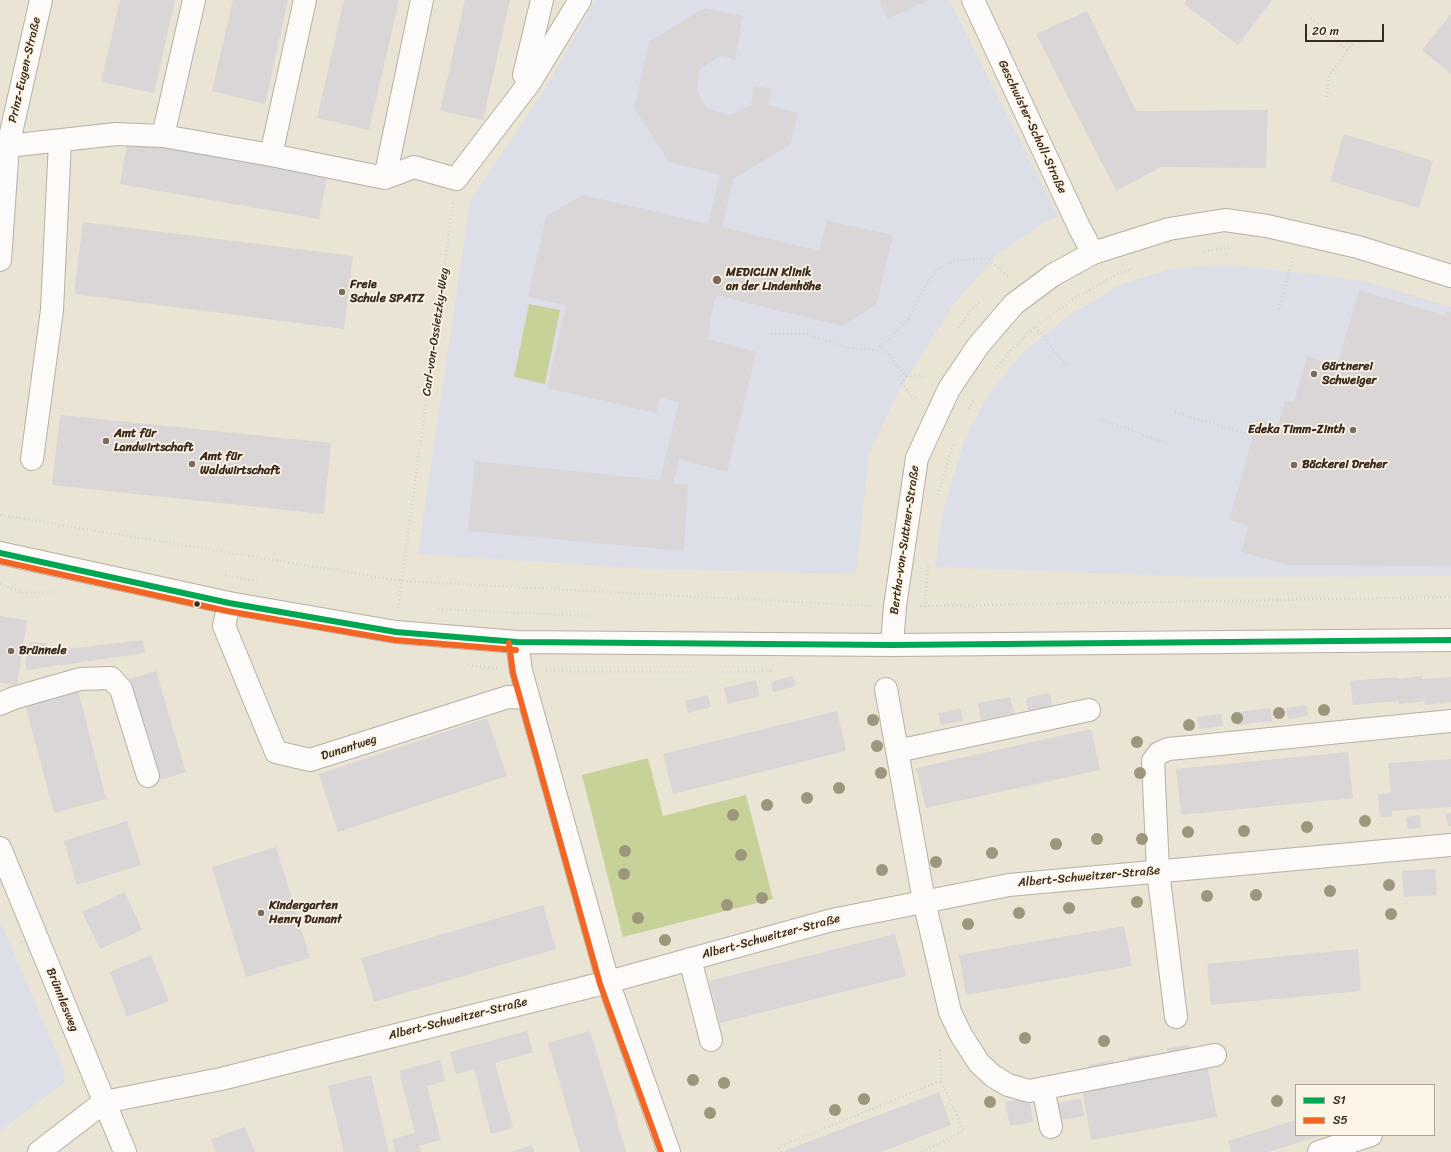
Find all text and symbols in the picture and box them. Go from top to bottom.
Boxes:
street label: Prinz-Eugen-Straße [6,16,44,124]
scale bar [1307,16,1386,42]
text: 20 m [1312,20,1339,42]
street label: Geschwister-Scholl-Straße [995,58,1069,196]
place label: MEDICLIN Klinik an der Lindenhöhe [726,266,821,294]
street label: Carl-von-Ossietzky-Weg [420,267,452,397]
marker: MEDICLIN Klinik an der Lindenhöhe [711,274,723,286]
place label: Freie Schule SPATZ [350,278,424,306]
marker: Freie Schule SPATZ [337,287,347,297]
place label: Gärtnerei Schweiger [1322,360,1376,388]
marker: Gärtnerei Schweiger [1309,369,1319,379]
place label: Edeka Timm-Zinth [1248,423,1345,437]
marker: Edeka Timm-Zinth [1348,425,1358,435]
place label: Amt für Landwirtschaft [114,427,193,455]
marker: Amt für Landwirtschaft [101,436,111,446]
place label: Amt für Waldwirtschaft [200,450,280,478]
place label: Bäckerei Dreher [1302,458,1387,472]
marker: Amt für Waldwirtschaft [187,459,197,469]
marker: Bäckerei Dreher [1289,460,1299,470]
street label: Bertha-von-Suttner-Straße [887,464,923,616]
unlabelled marker [192,599,202,609]
place label: Brünnele [19,644,67,658]
marker: Brünnele [6,646,16,656]
street label: Dunantweg [319,732,379,764]
street label: Albert-Schweitzer-Straße [1017,864,1161,890]
place label: Kindergarten Henry Dunant [269,899,342,927]
marker: Kindergarten Henry Dunant [256,908,266,918]
street label: Albert-Schweitzer-Straße [700,912,842,962]
street label: Brünnlesweg [43,966,81,1034]
street label: Albert-Schweitzer-Straße [387,995,529,1043]
legend [1295,1084,1435,1136]
text: S1 [1333,1089,1346,1111]
text: S5 [1333,1109,1348,1131]

